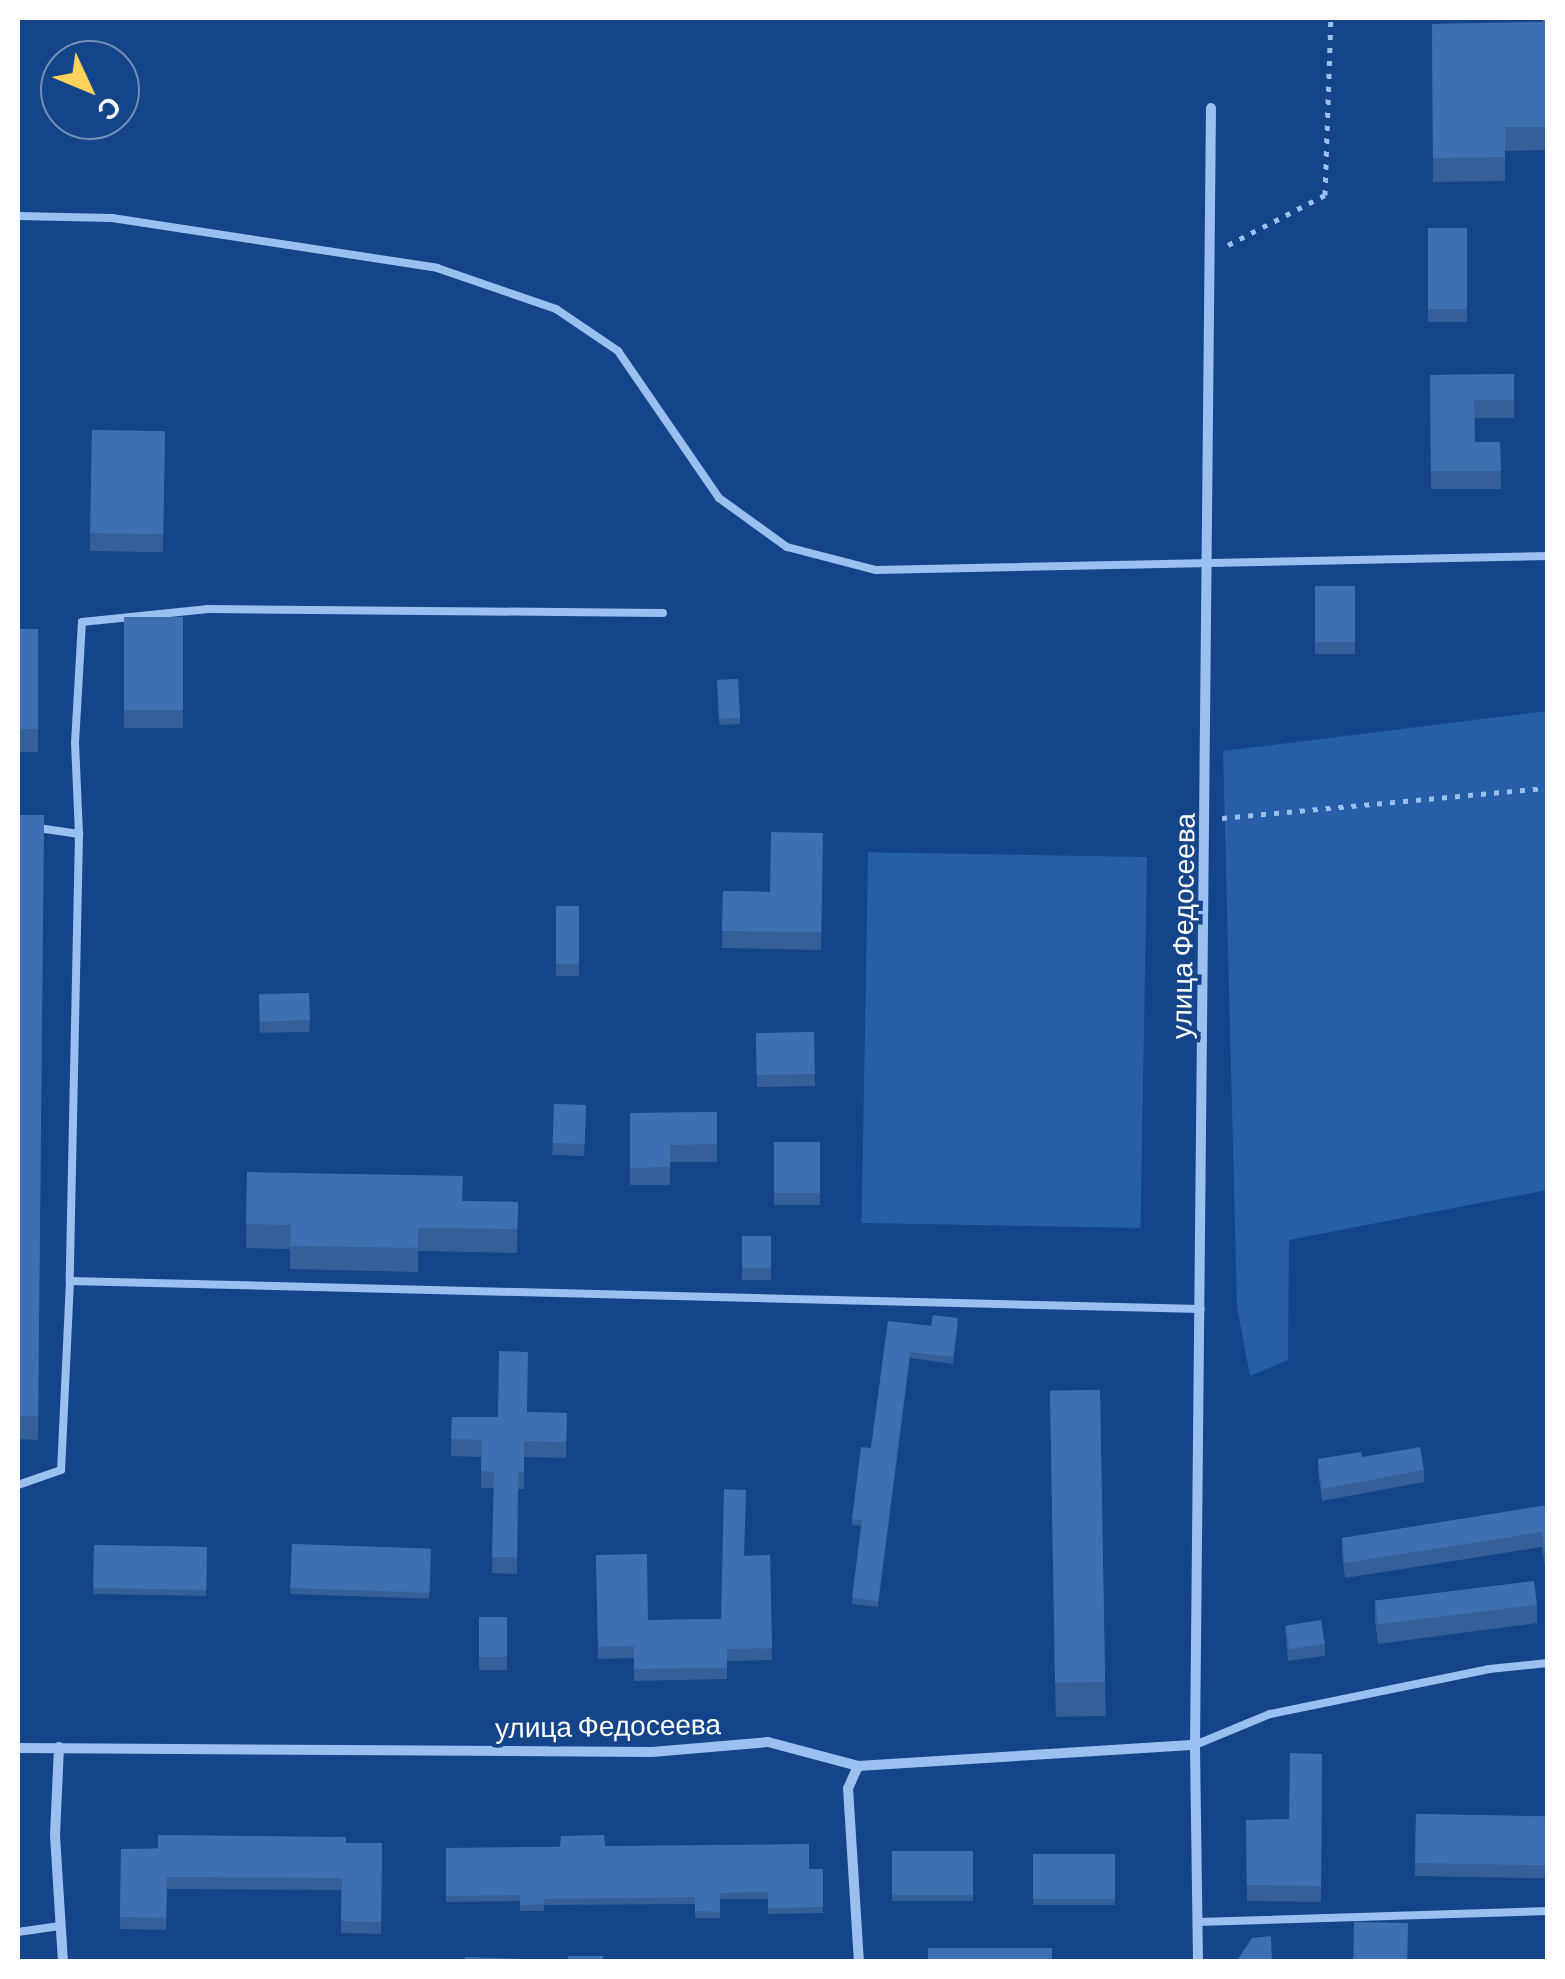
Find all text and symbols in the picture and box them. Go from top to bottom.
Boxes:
north arrow [40,40,140,140]
text: С [91,90,129,129]
street label: улица Федосеева [1163,813,1201,1039]
street label: улица Федосеева [495,1706,721,1744]

